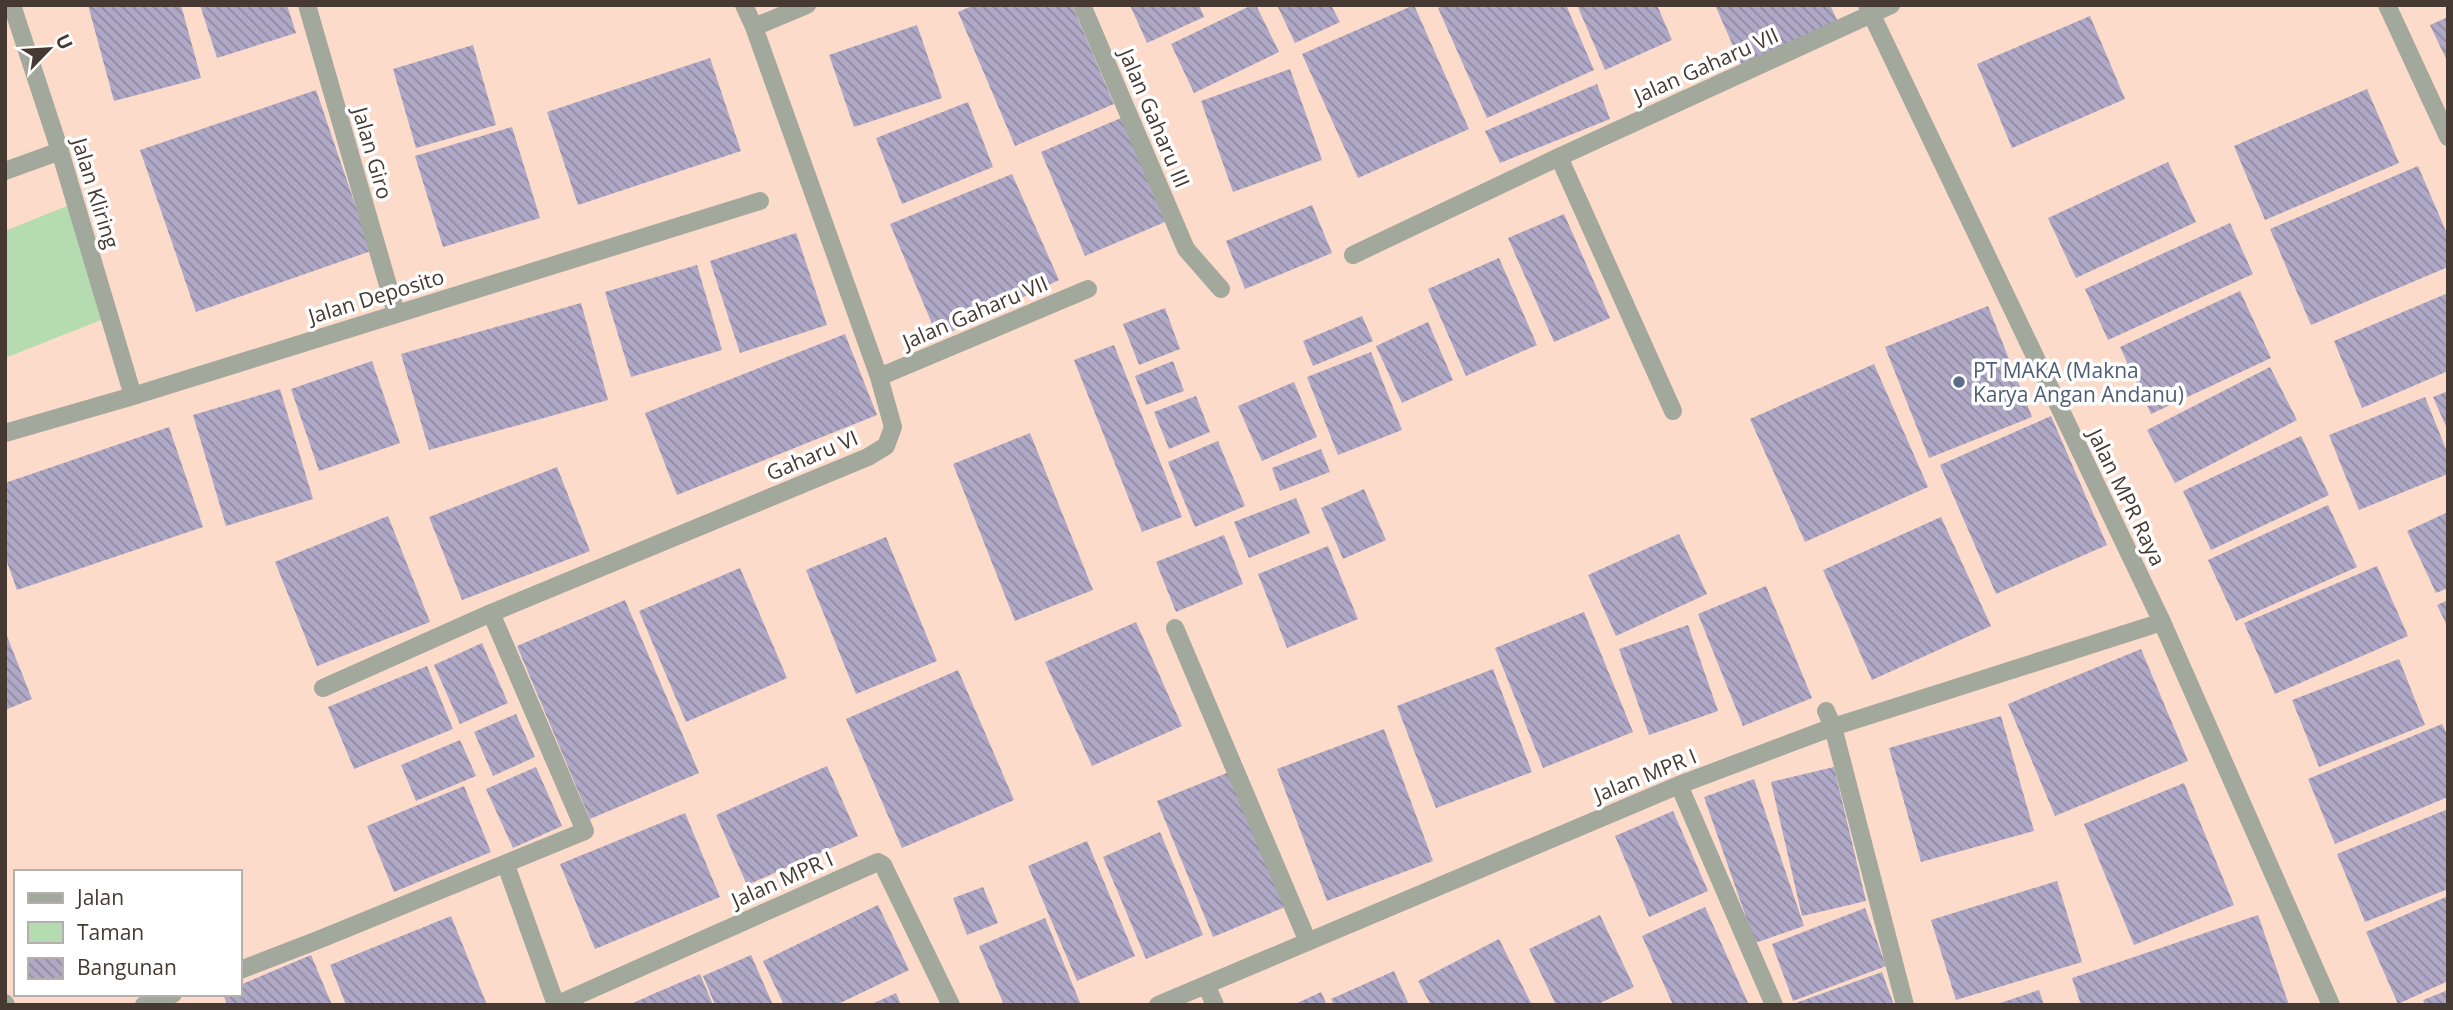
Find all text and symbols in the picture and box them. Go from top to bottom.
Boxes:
north arrow [14,14,84,84]
street label: Jalan Gaharu VII [1628,21,1783,110]
text: U [50,30,79,54]
street label: Jalan Gaharu III [1112,42,1197,192]
street label: Jalan Giro [346,102,399,202]
street label: Jalan Kliring [65,132,126,252]
street label: Jalan Deposito [303,262,447,331]
street label: Jalan Gaharu VII [896,269,1052,356]
place label: PT MAKA (Makna Karya Angan Andanu) [1973,356,2184,408]
marker: PT MAKA (Makna Karya Angan Andanu) [1951,374,1967,390]
street label: Jalan MPR Raya [2081,422,2172,570]
street label: Gaharu VI [762,423,862,487]
street label: Jalan MPR I [1588,742,1701,809]
street label: Jalan MPR I [725,844,837,915]
legend [14,870,242,996]
text: Jalan [75,883,124,911]
text: Taman [77,918,144,946]
text: Bangunan [77,953,177,981]

